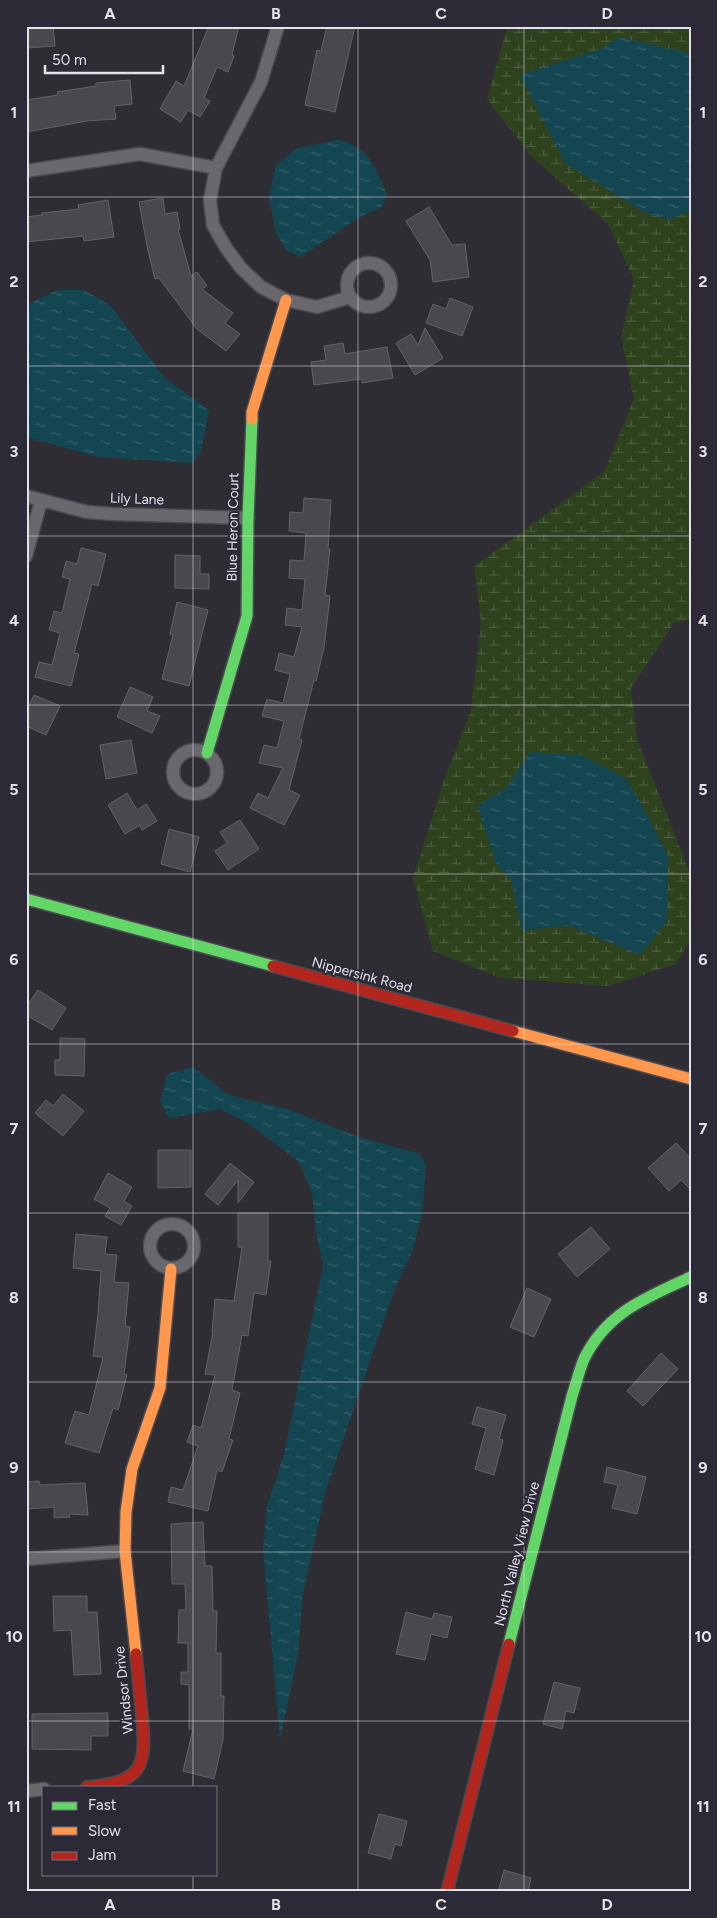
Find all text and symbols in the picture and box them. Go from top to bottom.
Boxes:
text: A [104,4,116,23]
text: B [271,4,281,23]
text: C [435,4,447,23]
text: D [601,4,613,23]
scale bar [45,42,162,74]
text: 50 m [52,51,87,69]
text: 1 [11,103,17,122]
text: 1 [700,103,706,122]
text: 2 [9,272,19,291]
text: 2 [698,272,708,291]
text: 3 [10,442,19,461]
text: 3 [699,442,708,461]
street label: Blue Heron Court [224,472,242,582]
street label: Lily Lane [110,490,165,508]
text: 4 [9,611,19,630]
text: 4 [698,611,708,630]
text: 5 [9,780,19,799]
text: 5 [698,780,708,799]
text: 6 [9,950,19,969]
text: 6 [698,950,708,969]
street label: Nippersink Road [310,953,414,997]
text: 7 [10,1119,19,1138]
text: 7 [699,1119,708,1138]
text: 8 [9,1288,19,1307]
text: 8 [698,1288,708,1307]
text: 9 [9,1458,19,1477]
text: 9 [698,1458,708,1477]
street label: North Valley View Drive [491,1480,543,1628]
text: 10 [5,1627,23,1646]
text: 10 [694,1627,712,1646]
street label: Windsor Drive [111,1645,137,1735]
legend [42,1786,218,1876]
text: Fast [88,1796,117,1814]
text: 11 [7,1797,21,1816]
text: 11 [696,1797,710,1816]
text: Slow [88,1822,121,1840]
text: Jam [88,1846,116,1864]
text: A [104,1895,116,1914]
text: B [271,1895,281,1914]
text: C [435,1895,447,1914]
text: D [601,1895,613,1914]

